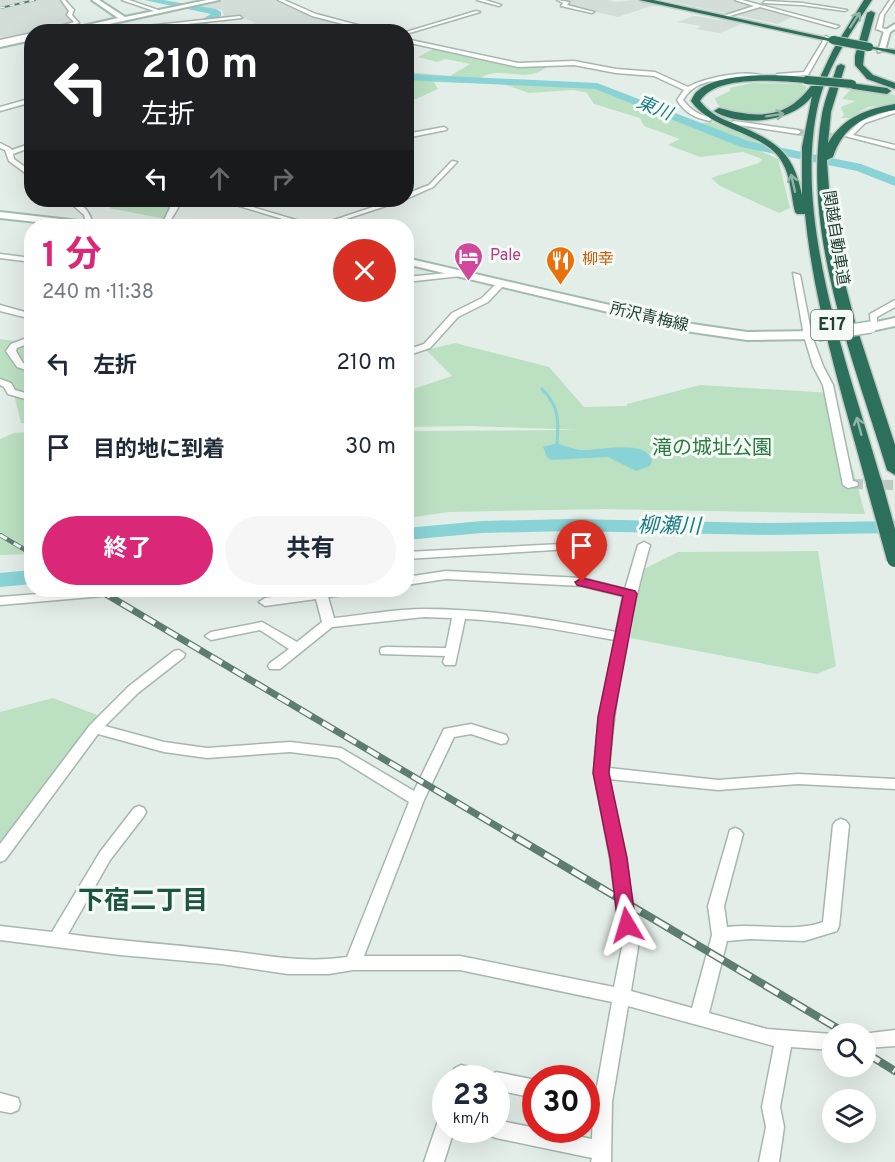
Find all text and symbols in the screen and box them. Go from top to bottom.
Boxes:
one-way arrow [849,12,861,29]
text: 210 m [141,40,258,93]
icon: left [42,48,120,126]
water label: 東川 [633,92,677,127]
text: 左折 [141,99,195,133]
one-way arrow [765,109,784,120]
icon: left [140,162,173,195]
icon: ahead [203,162,236,195]
icon: right [266,162,299,195]
one-way arrow [787,173,799,192]
street label: 関越自動車道 [818,189,852,287]
text: 1 分 [42,234,101,280]
button: close [333,239,396,302]
hotel icon: Pale [453,240,485,282]
restaurant icon: 柳幸 [545,244,577,286]
place label: Pale [490,246,521,266]
place label: 柳幸 [582,250,614,270]
text: 240 m · 11:38 [42,280,154,306]
street label: 所沢青梅線 [608,299,690,337]
road number: E17 [811,310,853,340]
icon: left [42,347,75,380]
text: 210 m [336,350,396,377]
text: 左折 [93,353,137,380]
one-way arrow [853,417,864,436]
icon: arrive [42,431,75,464]
text: 30 m [345,434,396,461]
park label: 滝の城址公園 [652,436,772,462]
text: 目的地に到着 [93,437,225,464]
water label: 柳瀬川 [637,513,703,541]
button: 終了 [42,516,213,585]
button: 共有 [225,516,396,585]
pin [556,520,607,582]
icon: arrive [565,529,598,562]
district label: 下宿二丁目 [78,886,208,919]
position arrow [595,893,659,957]
map controls [822,1023,876,1143]
button: search [822,1023,876,1077]
speed limit sign: 30 [522,1065,600,1143]
text: 23 [453,1078,489,1115]
button: layers [822,1089,876,1143]
text: km/h [453,1110,489,1129]

